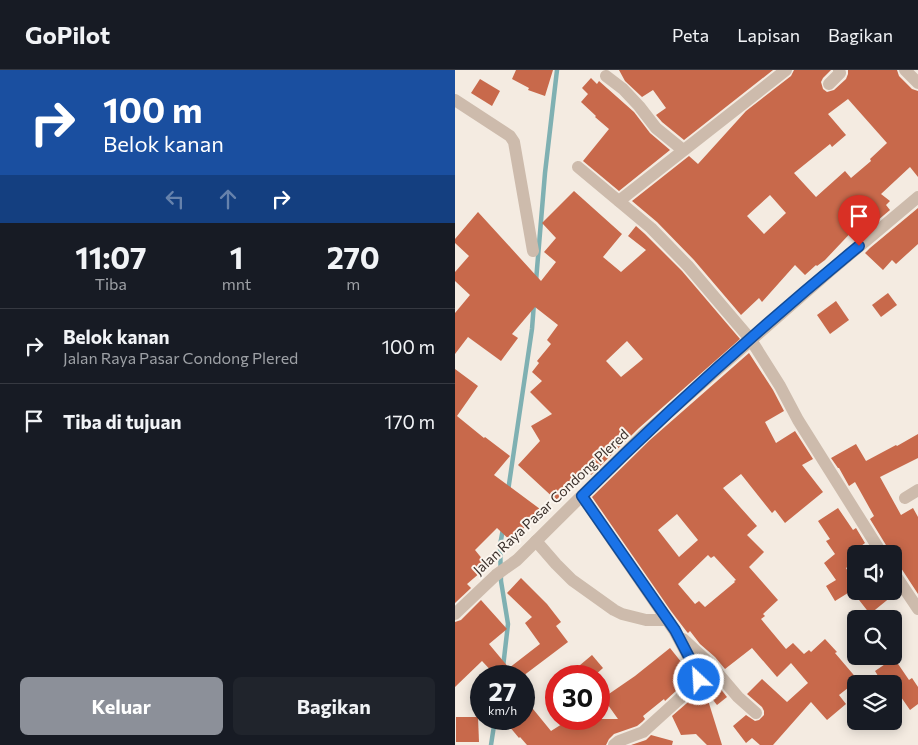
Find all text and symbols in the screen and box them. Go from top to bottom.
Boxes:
text: GoPilot [25,20,110,49]
text: Peta [672,24,709,46]
text: Lapisan [737,24,800,46]
text: Bagikan [828,24,893,46]
text: 100 m [103,87,203,130]
icon: right [20,90,85,155]
text: Belok kanan [103,130,224,157]
icon: left [161,185,189,213]
icon: ahead [214,185,242,213]
icon: right [267,185,295,213]
pin [838,195,880,246]
icon: arrive [845,202,873,230]
text: 11:07 [75,238,146,275]
text: 1 [230,238,243,275]
text: 270 [327,238,380,275]
text: Tiba [95,274,127,293]
text: mnt [222,274,251,293]
text: m [346,274,360,293]
text: Belok kanan [63,325,170,348]
icon: right [20,332,48,360]
text: 100 m [382,335,435,358]
text: Jalan Raya Pasar Condong Plered [63,348,298,367]
icon: arrive [20,407,48,435]
text: Tiba di tujuan [63,410,181,433]
text: 170 m [384,410,435,433]
street label: Jalan Raya Pasar Condong Plered [470,425,632,578]
map controls [847,545,902,730]
button: sound [847,545,902,600]
button: search [847,610,902,665]
position arrow [672,653,724,705]
speed limit sign: 30 [545,665,610,730]
button: layers [847,675,902,730]
text: 27 [489,676,516,706]
button: Keluar [20,677,223,735]
button: Bagikan [233,677,435,735]
text: km/h [488,703,517,717]

